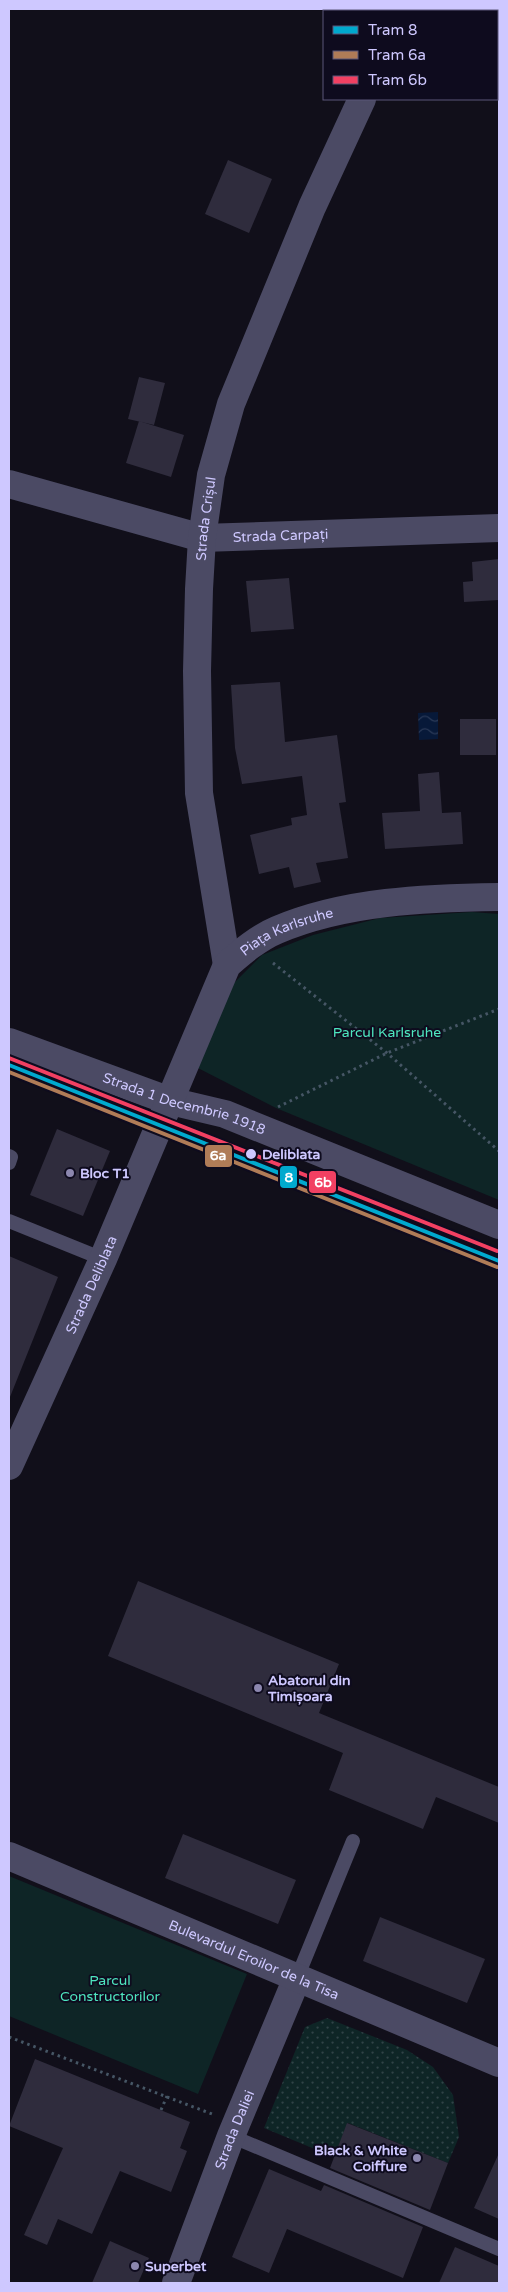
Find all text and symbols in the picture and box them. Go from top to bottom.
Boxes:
legend [323,10,498,100]
text: Tram 8 [368,21,418,39]
text: Tram 6a [368,46,426,64]
text: Tram 6b [368,71,427,89]
street label: Strada Crișul [192,476,219,561]
street label: Strada Carpați [232,525,329,545]
street label: Piața Karlsruhe [236,904,335,959]
park label: Parcul Karlsruhe [333,1024,441,1041]
street label: Strada 1 Decembrie 1918 [101,1069,269,1138]
line badge: 6a [204,1144,233,1168]
place label: Deliblata [262,1146,321,1163]
text: 6a [210,1147,226,1164]
marker: Deliblata [244,1147,258,1161]
place label: Bloc T1 [80,1165,130,1182]
line badge: 8 [279,1165,298,1189]
marker: Bloc T1 [64,1167,76,1179]
text: 8 [285,1169,294,1186]
line badge: 6b [308,1170,337,1194]
text: 6b [314,1174,332,1191]
street label: Strada Deliblata [62,1233,120,1336]
place label: Abatorul din Timișoara [267,1672,351,1705]
marker: Abatorul din Timișoara [252,1682,264,1694]
street label: Bulevardul Eroilor de la Tisa [166,1916,342,2003]
park label: Parcul Constructorilor [60,1972,161,2005]
street label: Strada Daliei [211,2087,258,2172]
place label: Black & White Coiffure [314,2142,407,2175]
marker: Black & White Coiffure [411,2152,423,2164]
place label: Superbet [145,2258,207,2275]
marker: Superbet [129,2260,141,2272]

